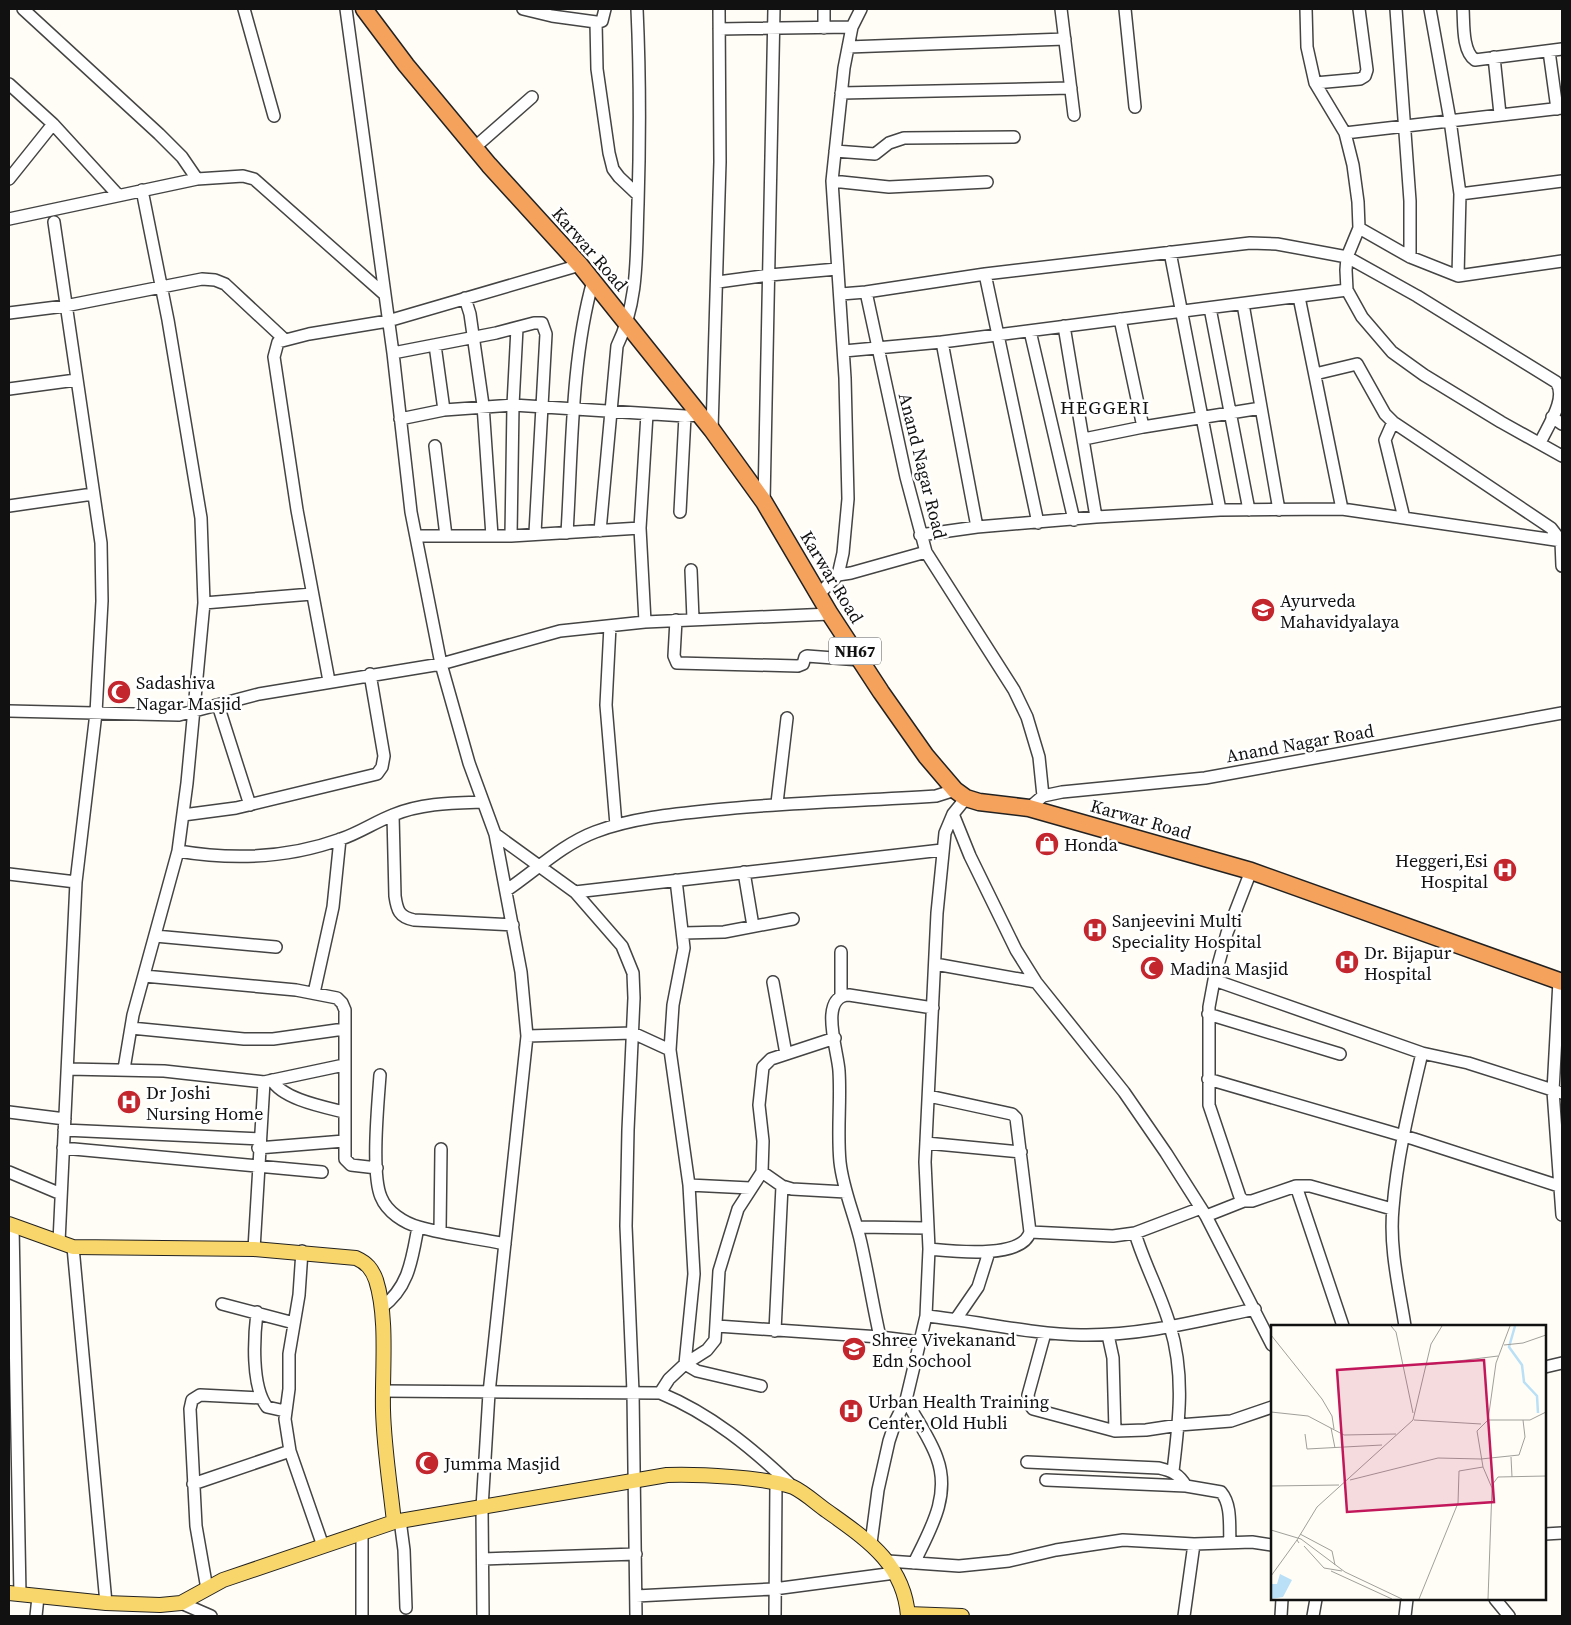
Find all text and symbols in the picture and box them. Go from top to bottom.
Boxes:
street label: Karwar Road [547,202,633,296]
street label: Anand Nagar Road [893,390,953,542]
district label: HEGGERI [1060,394,1150,420]
street label: Karwar Road [795,526,869,628]
place label: Ayurveda Mahavidyalaya [1280,588,1400,634]
school or university icon: Ayurveda Mahavidyalaya [1250,597,1276,623]
road number: NH67 [829,637,881,664]
place label: Sadashiva Nagar Masjid [136,670,241,716]
mosque icon: Sadashiva Nagar Masjid [106,679,132,705]
street label: Anand Nagar Road [1224,718,1376,768]
street label: Karwar Road [1088,793,1194,845]
shop icon: Honda [1034,831,1060,857]
place label: Honda [1064,832,1119,857]
place label: Heggeri,Esi Hospital [1395,848,1488,894]
hospital icon: Heggeri,Esi Hospital [1492,857,1518,883]
place label: Sanjeevini Multi Speciality Hospital [1112,908,1262,954]
hospital icon: Sanjeevini Multi Speciality Hospital [1082,917,1108,943]
place label: Dr. Bijapur Hospital [1364,940,1452,986]
hospital icon: Dr. Bijapur Hospital [1334,949,1360,975]
mosque icon: Madina Masjid [1139,955,1165,981]
place label: Madina Masjid [1170,956,1288,981]
place label: Dr Joshi Nursing Home [146,1080,264,1126]
hospital icon: Dr Joshi Nursing Home [116,1089,142,1115]
inset map [1271,1325,1546,1600]
place label: Shree Vivekanand Edn Sochool [872,1327,1016,1373]
school or university icon: Shree Vivekanand Edn Sochool [841,1336,867,1362]
place label: Urban Health Training Center, Old Hubli [868,1389,1049,1435]
hospital icon: Urban Health Training Center, Old Hubli [838,1398,864,1424]
mosque icon: Jumma Masjid [414,1450,440,1476]
place label: Jumma Masjid [443,1451,560,1476]

